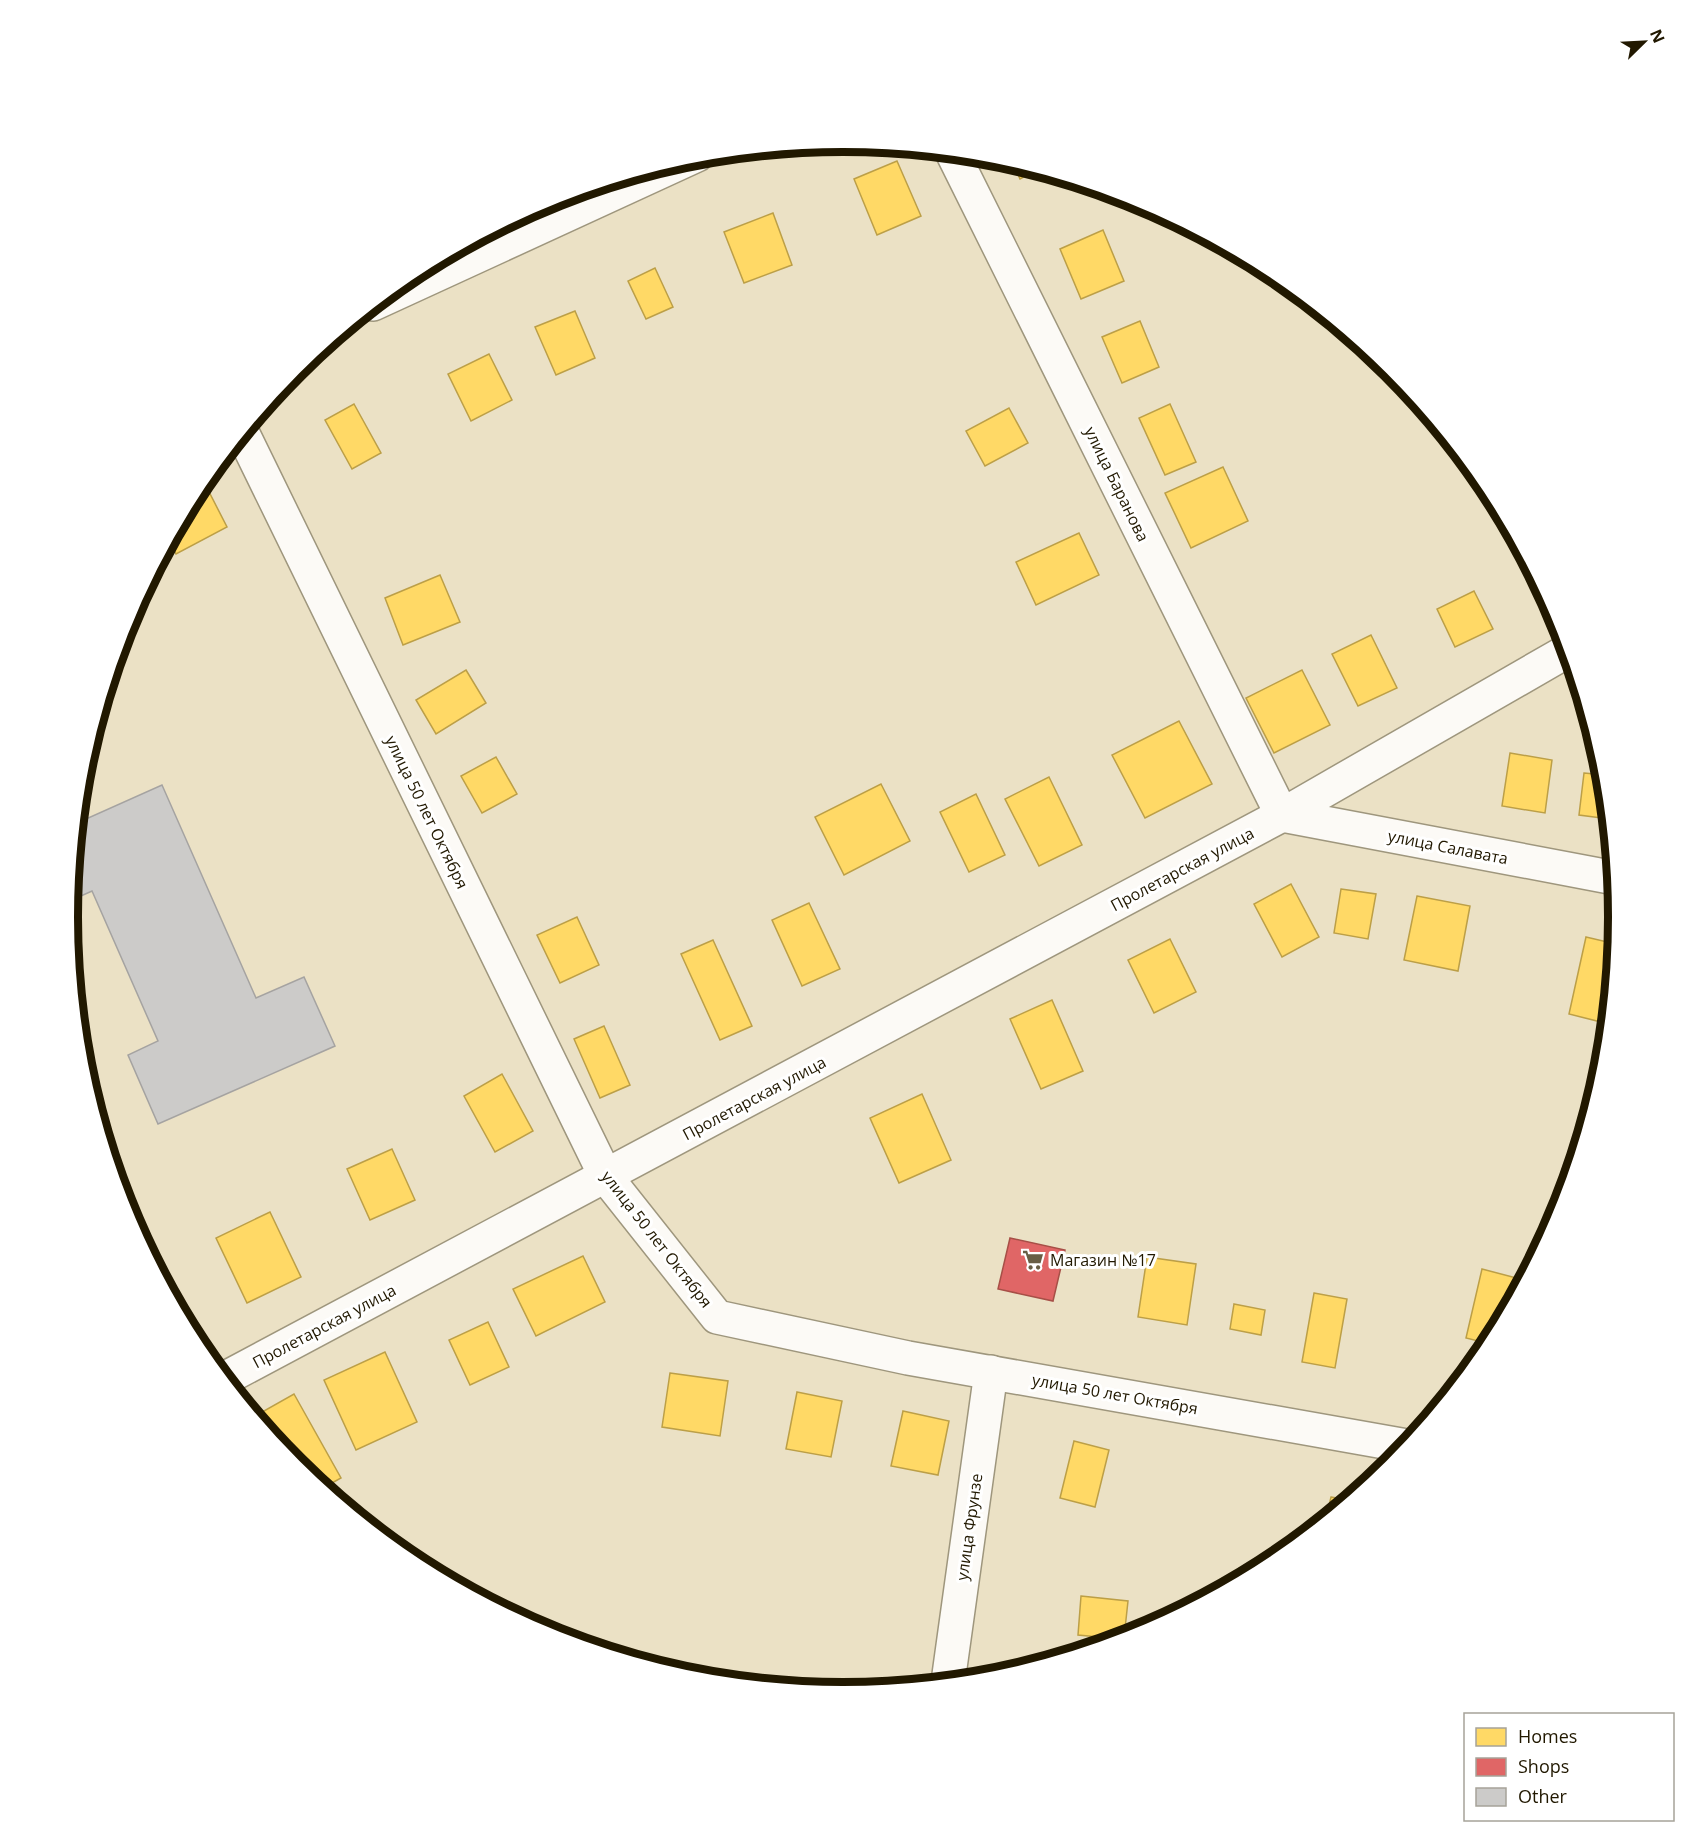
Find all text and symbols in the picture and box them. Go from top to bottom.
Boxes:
north arrow [1614,12,1674,72]
text: N [1645,25,1670,46]
street label: улица Баранова [1080,423,1154,545]
street label: улица 50 лет Октября [380,732,474,892]
street label: Пролетарская улица [1106,822,1258,916]
street label: улица Салавата [1386,825,1510,869]
street label: Пролетарская улица [678,1051,830,1145]
street label: улица 50 лет Октября [597,1166,717,1312]
supermarket icon: Магазин №17 [1021,1248,1045,1272]
place label: Магазин №17 [1050,1249,1156,1271]
street label: Пролетарская улица [248,1279,400,1373]
street label: улица 50 лет Октября [1030,1369,1200,1419]
street label: улица Фрунзе [951,1472,987,1582]
legend [1464,1713,1674,1821]
text: Homes [1518,1724,1577,1748]
text: Shops [1518,1754,1569,1778]
text: Other [1518,1784,1568,1808]

